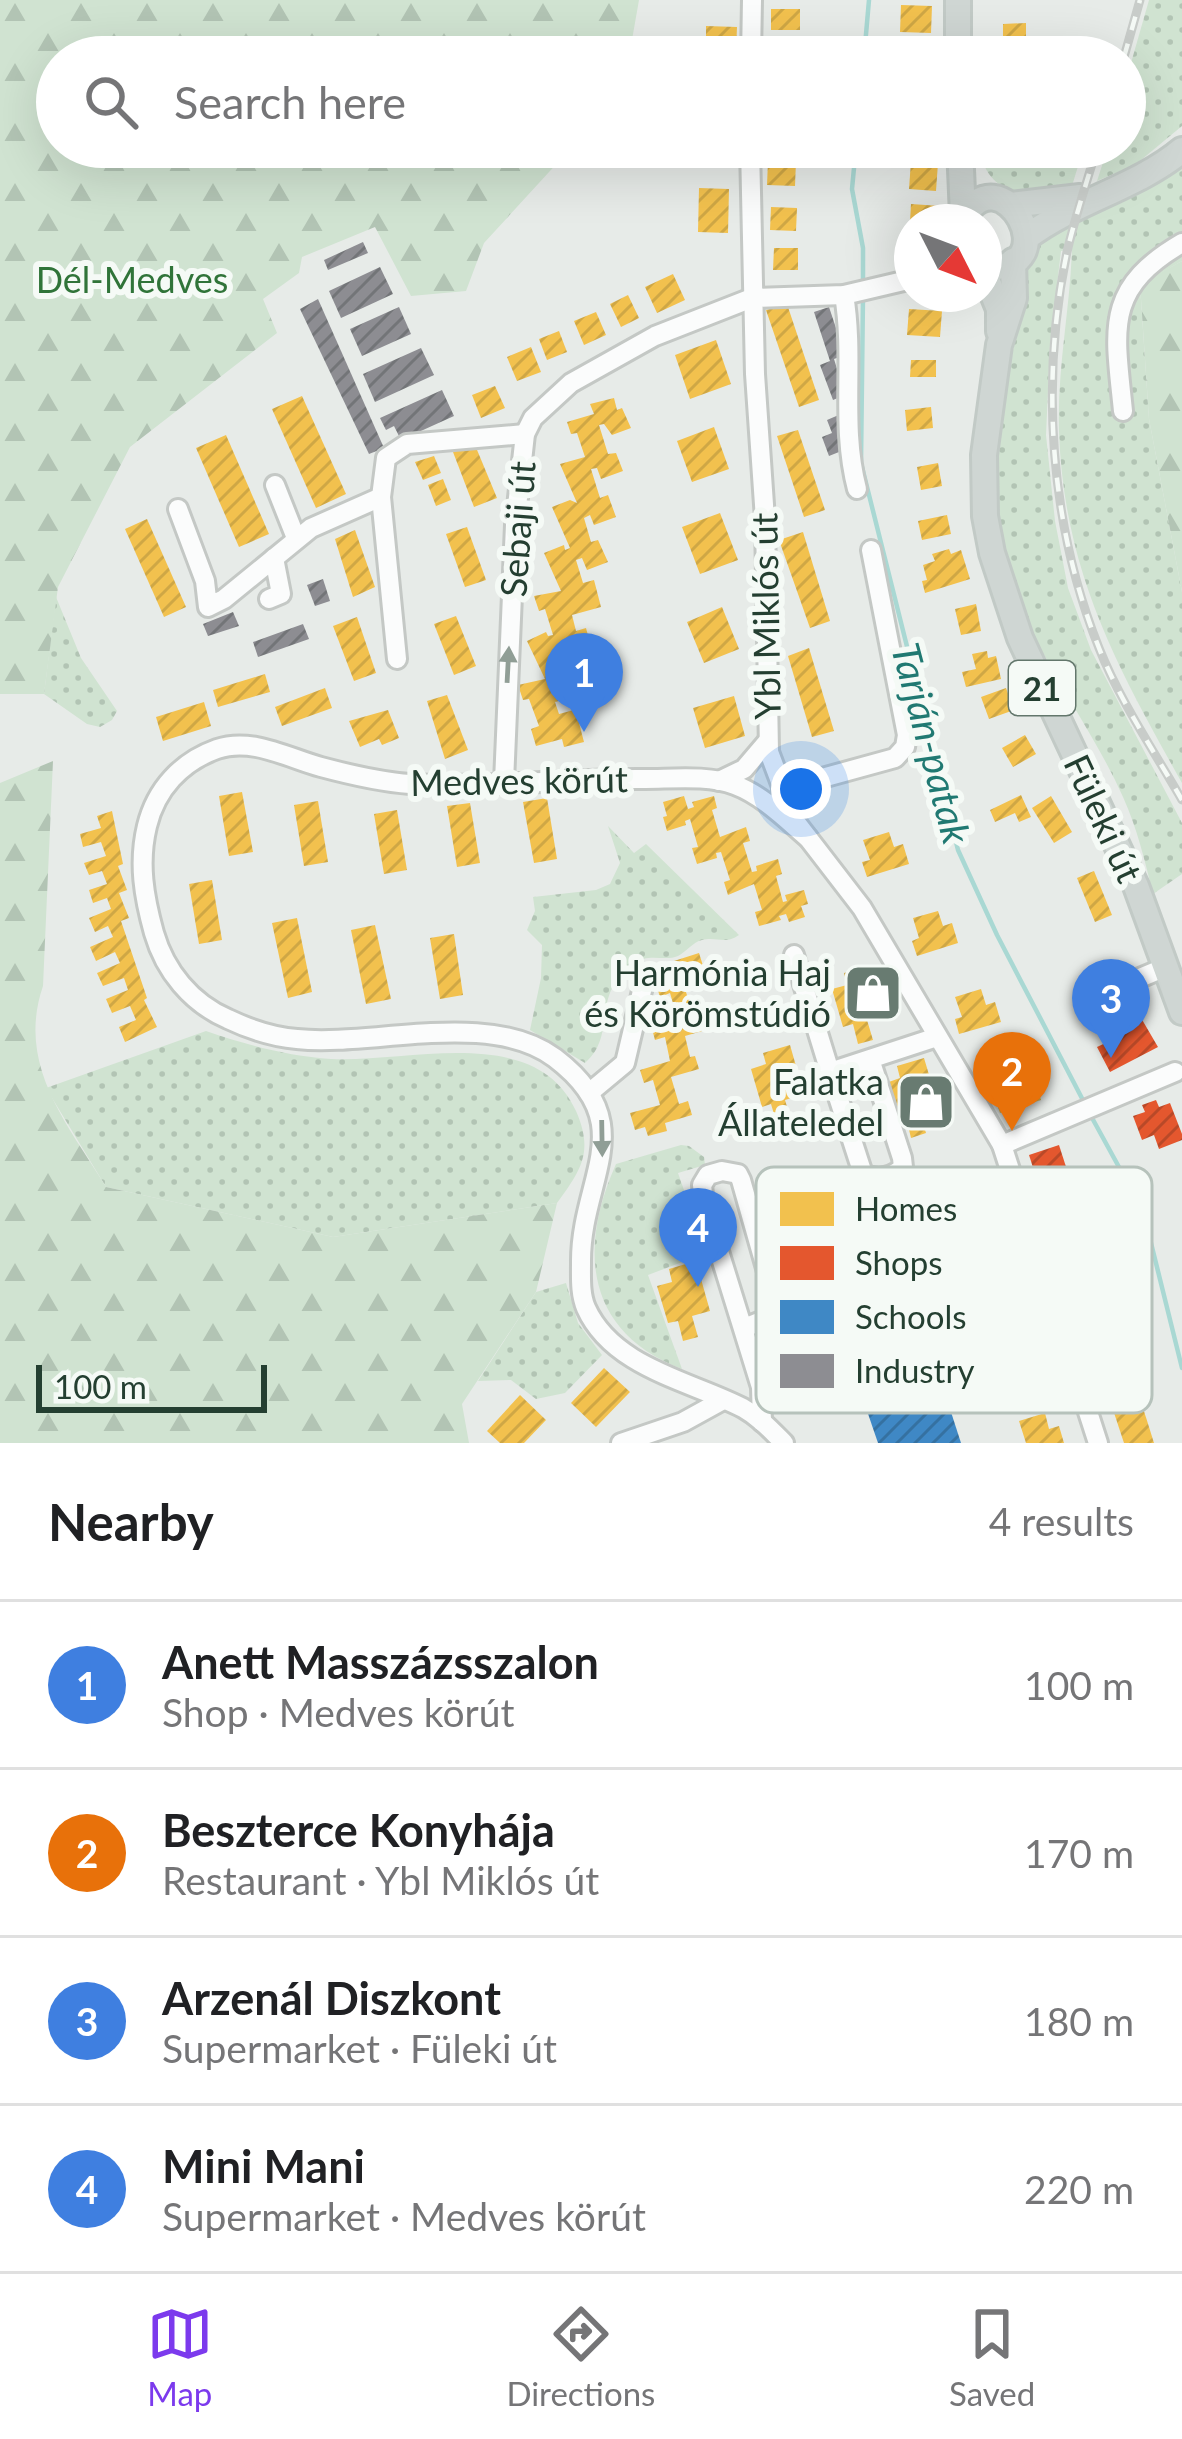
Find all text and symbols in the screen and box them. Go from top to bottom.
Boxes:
search box [36,36,1146,168]
icon: search [78,69,144,135]
text: Search here [174,75,406,129]
north arrow [894,204,1002,312]
park label: Dél-Medves [36,257,228,301]
street label: Sebaji út [490,460,544,598]
street label: Ybl Miklós út [741,512,789,720]
pin: 1 [545,633,623,732]
water label: Tarján-patak [883,638,981,849]
one-way arrow [499,645,518,683]
road number: 21 [1009,661,1075,715]
street label: Füleki út [1055,747,1153,889]
street label: Medves körút [410,756,628,804]
your location [771,759,831,819]
place label: Harmónia Haj és Körömstúdió [584,950,831,1035]
pin: 3 [1072,959,1150,1058]
shop icon: Harmónia Haj és Körömstúdió [842,962,904,1024]
pin: 2 [973,1032,1051,1131]
place label: Falatka Állateledel [718,1059,884,1144]
shop icon: Falatka Állateledel [895,1071,957,1133]
one-way arrow [592,1120,612,1158]
legend [756,1167,1152,1413]
pin: 4 [659,1188,737,1287]
text: Homes [855,1188,957,1228]
text: Shops [855,1242,943,1282]
text: Schools [855,1296,966,1336]
text: Industry [855,1350,974,1390]
scale bar [36,1359,267,1412]
text: 100 m [54,1366,147,1406]
text: Nearby [48,1491,214,1552]
text: 4 results [989,1498,1134,1544]
text: Anett Masszázsszalon [162,1635,599,1689]
text: 1 [76,1662,98,1708]
text: 100 m [1024,1662,1134,1708]
text: Shop · Medves körút [162,1689,514,1735]
text: Beszterce Konyhája [162,1803,555,1857]
text: 2 [76,1830,98,1876]
text: 170 m [1024,1830,1134,1876]
text: Restaurant · Ybl Miklós út [162,1857,599,1903]
text: Arzenál Diszkont [162,1971,501,2025]
text: 3 [76,1998,98,2044]
text: 180 m [1024,1998,1134,2044]
text: Supermarket · Füleki út [162,2025,557,2071]
text: Mini Mani [162,2139,365,2193]
text: 4 [76,2166,98,2212]
text: 220 m [1024,2166,1134,2212]
text: Supermarket · Medves körút [162,2193,646,2239]
tab: Map [147,2301,213,2413]
tab: Directions [506,2301,655,2413]
tab: Saved [949,2301,1035,2413]

